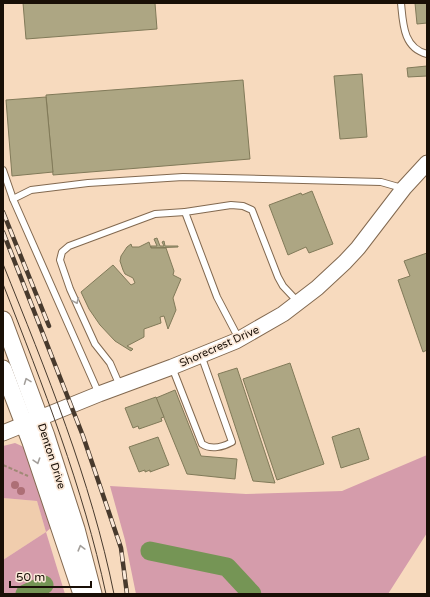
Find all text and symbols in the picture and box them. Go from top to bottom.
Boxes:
one-way arrow [71,297,79,304]
street label: Shorecrest Drive [177,323,261,370]
one-way arrow [23,378,31,385]
street label: Denton Drive [35,422,68,491]
one-way arrow [32,457,41,464]
one-way arrow [77,545,86,552]
scale bar [10,563,91,589]
text: 50 m [16,570,45,584]

